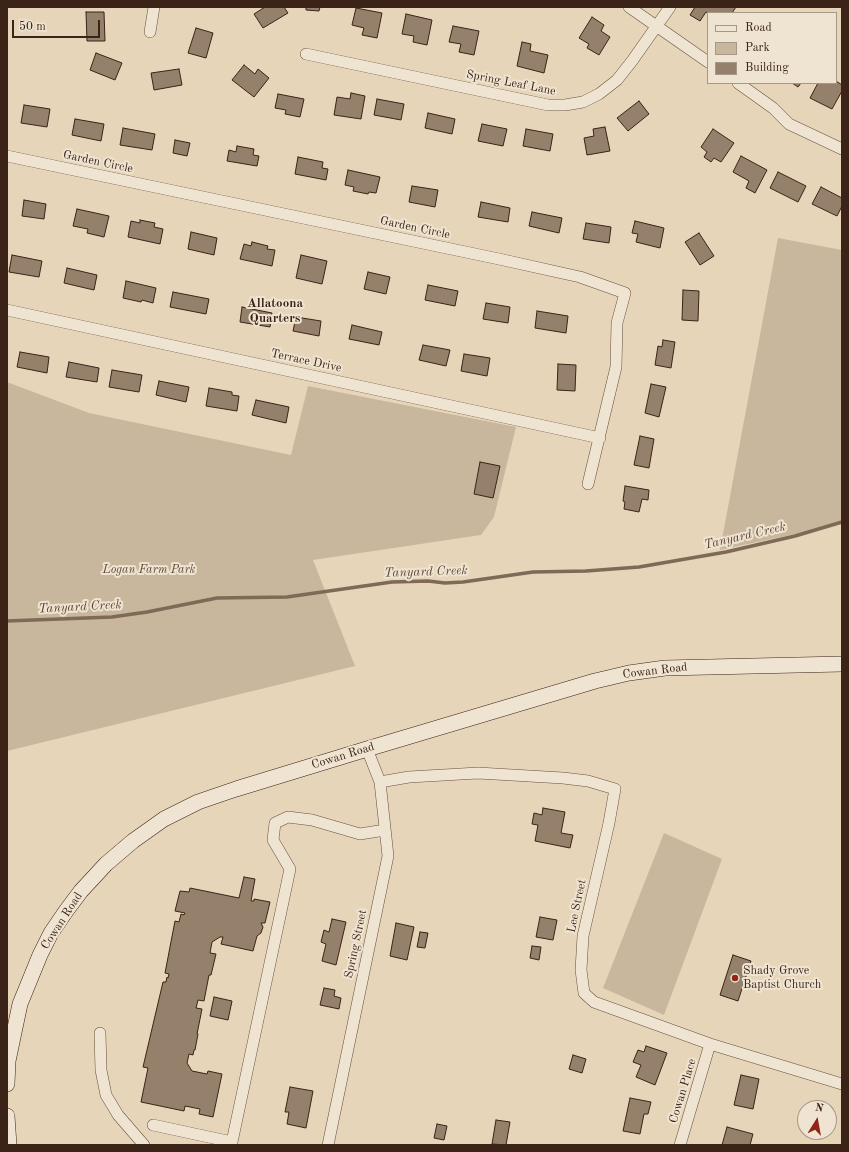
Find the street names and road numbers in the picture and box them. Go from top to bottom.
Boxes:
street label: Spring Leaf Lane [465,67,557,99]
street label: Garden Circle [62,148,134,176]
street label: Garden Circle [379,214,451,242]
street label: Terrace Drive [269,346,343,376]
street label: Cowan Road [622,660,688,682]
street label: Cowan Road [310,740,376,772]
street label: Lee Street [564,878,590,934]
street label: Cowan Road [38,890,86,952]
street label: Spring Street [342,908,370,980]
street label: Cowan Place [666,1057,700,1125]

